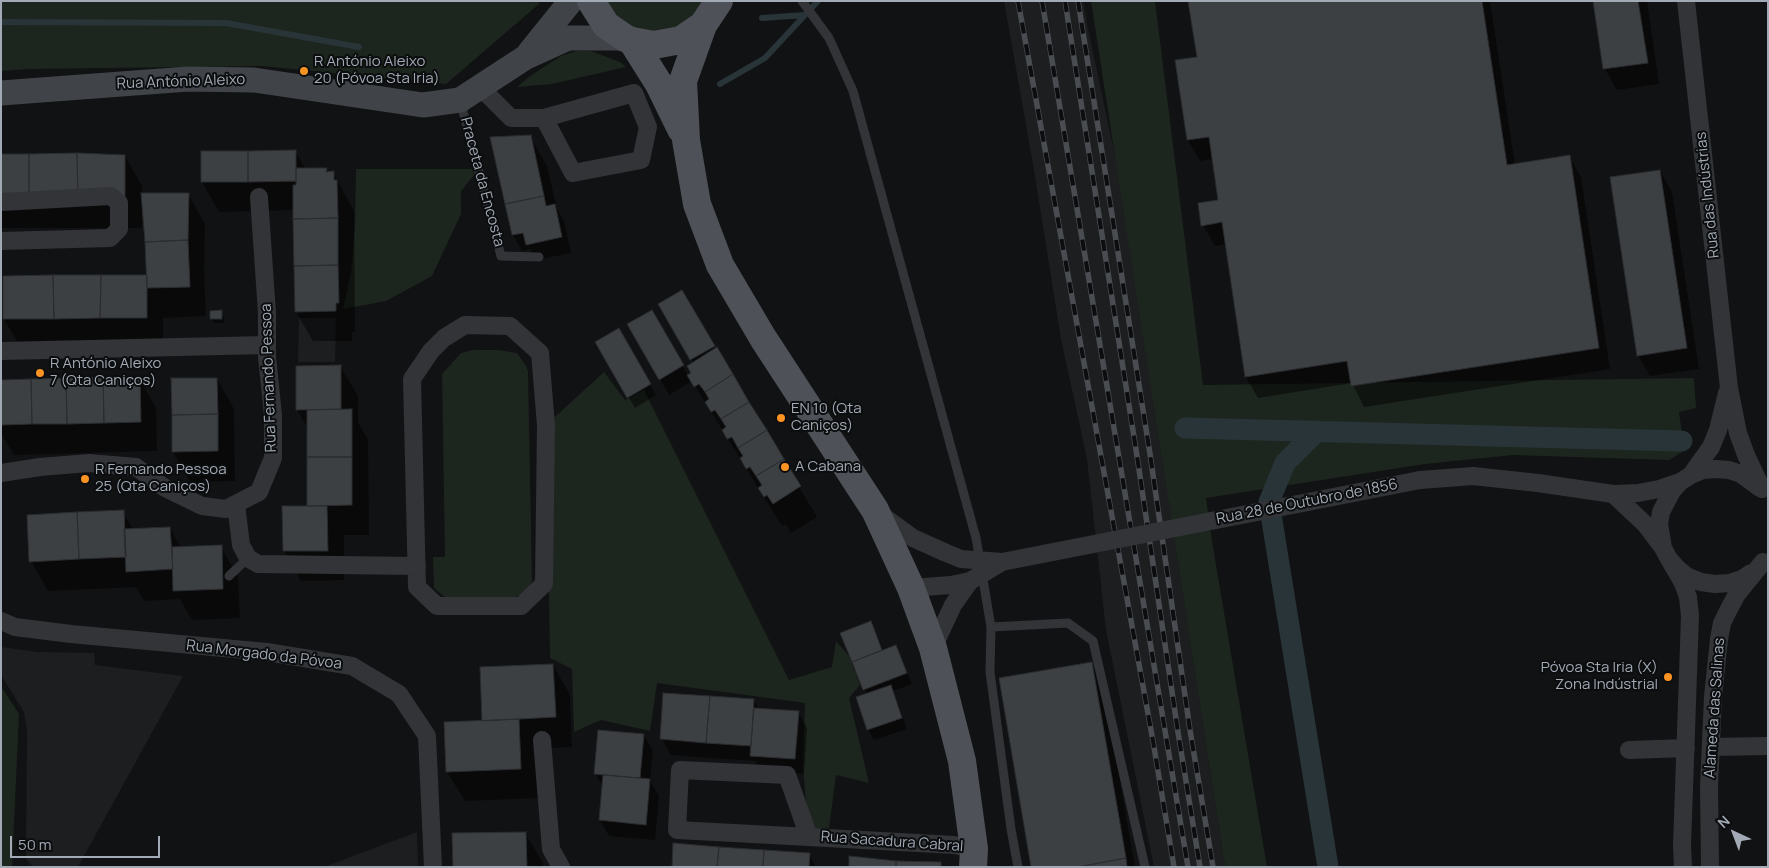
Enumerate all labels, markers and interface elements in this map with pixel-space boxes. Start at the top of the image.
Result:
place label: R António Aleixo 20 (Póvoa Sta Iria) [314,53,440,88]
marker: R António Aleixo 20 (Póvoa Sta Iria) [298,65,310,77]
street label: Rua António Aleixo [116,71,246,93]
street label: Praceta da Encosta [456,115,508,249]
street label: Rua das Indústrias [1692,131,1724,259]
street label: Rua Fernando Pessoa [257,303,281,453]
place label: R António Aleixo 7 (Qta Caniços) [50,355,161,390]
marker: R António Aleixo 7 (Qta Caniços) [34,367,46,379]
place label: EN 10 (Qta Caniços) [791,400,862,435]
marker: EN 10 (Qta Caniços) [775,412,787,424]
place label: A Cabana [795,458,861,476]
place label: R Fernando Pessoa 25 (Qta Caniços) [95,461,227,496]
marker: A Cabana [779,461,791,473]
marker: R Fernando Pessoa 25 (Qta Caniços) [79,473,91,485]
street label: Rua 28 de Outubro de 1856 [1215,476,1399,528]
street label: Rua Morgado da Póvoa [185,637,343,673]
street label: Alameda das Salinas [1701,637,1729,779]
place label: Póvoa Sta Iria (X) Zona Indústrial [1541,659,1658,694]
marker: Póvoa Sta Iria (X) Zona Indústrial [1662,671,1674,683]
north arrow [1709,808,1759,858]
text: N [1713,811,1734,832]
scale bar [12,826,162,858]
street label: Rua Sacadura Cabral [820,828,964,856]
text: 50 m [18,834,52,855]

